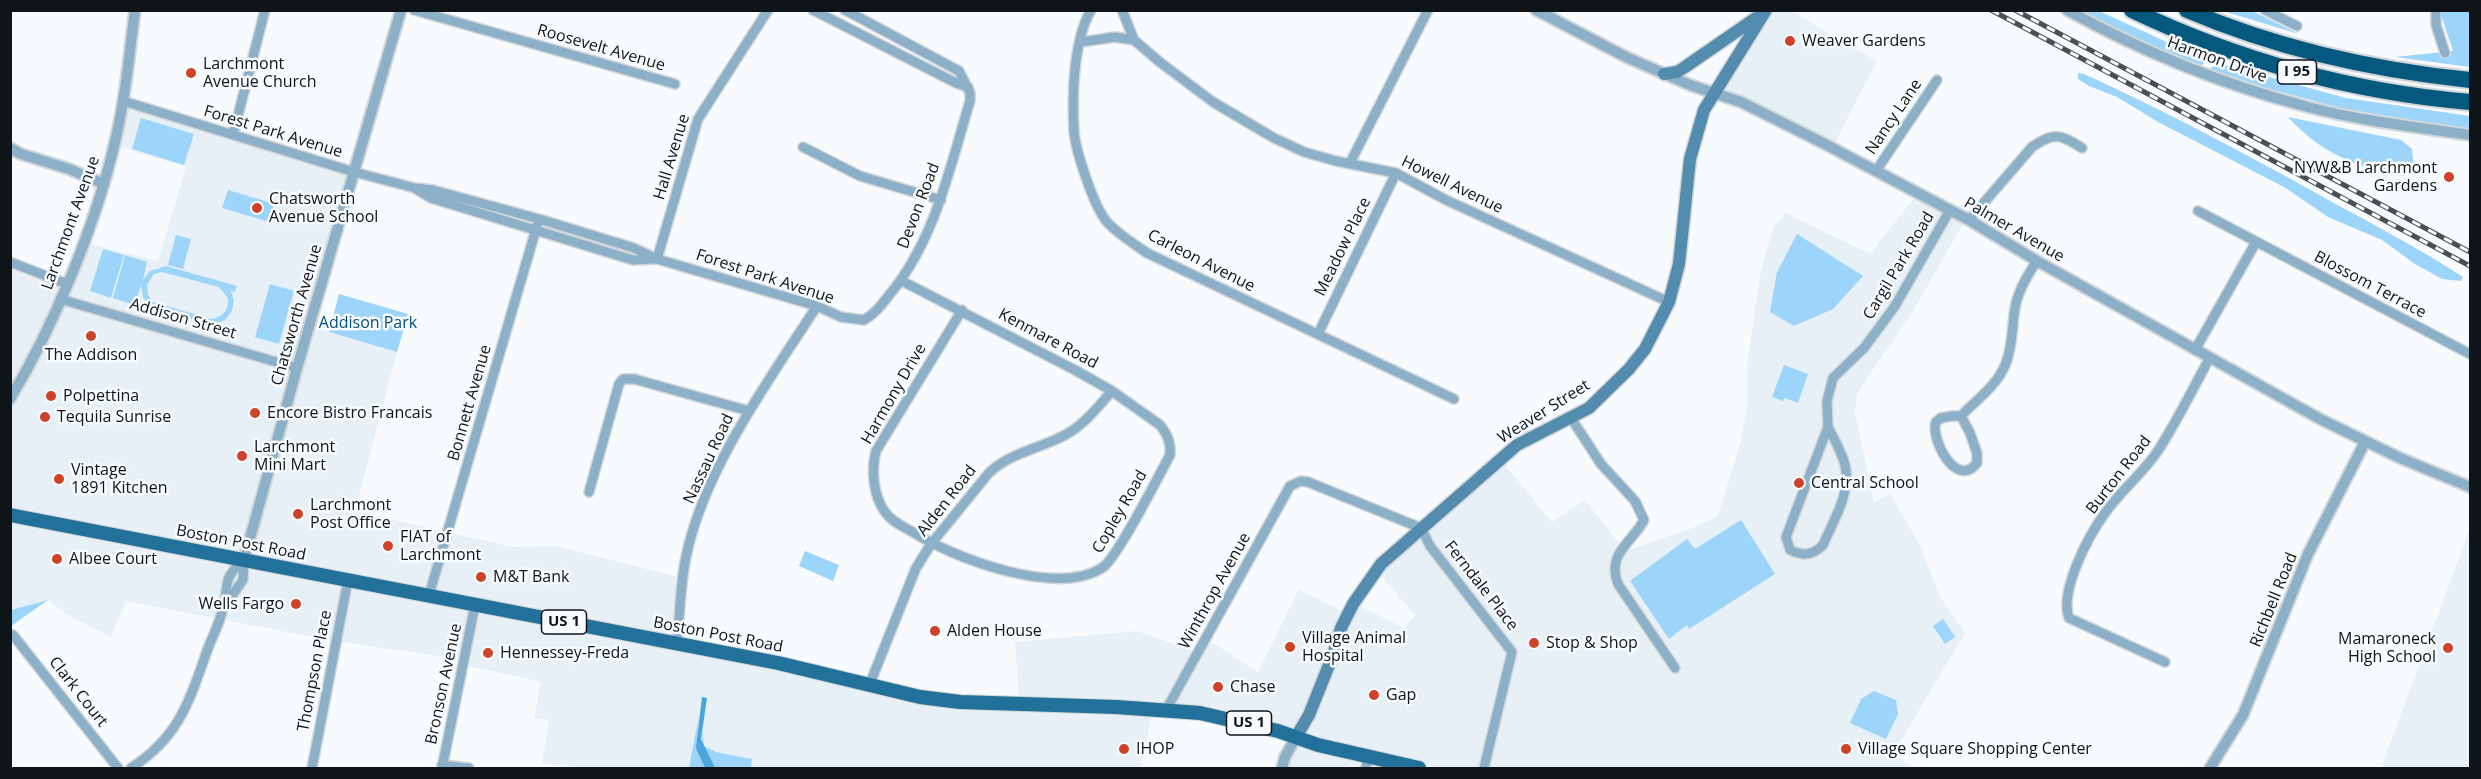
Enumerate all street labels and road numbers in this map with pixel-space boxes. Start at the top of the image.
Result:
street label: Roosevelt Avenue [535,21,667,75]
street label: Harmon Drive [2164,33,2270,87]
road number: I 95 [2278,60,2316,84]
street label: Nancy Lane [1862,76,1926,158]
street label: Forest Park Avenue [201,102,345,162]
street label: Hall Avenue [650,112,694,202]
street label: Howell Avenue [1398,152,1506,218]
street label: Larchmont Avenue [38,153,104,293]
street label: Devon Road [894,160,944,252]
street label: Palmer Avenue [1960,193,2068,267]
street label: Meadow Place [1311,195,1375,299]
street label: Cargil Park Road [1859,209,1939,323]
street label: Carleon Avenue [1144,226,1258,296]
street label: Chatsworth Avenue [268,242,326,388]
street label: Forest Park Avenue [693,246,837,308]
street label: Blossom Terrace [2311,247,2429,323]
street label: Addison Street [128,295,238,343]
street label: Kenmare Road [995,305,1101,373]
street label: Harmony Drive [857,340,931,448]
street label: Bonnett Avenue [444,343,496,463]
street label: Weaver Street [1494,376,1594,448]
street label: Nassau Road [680,411,738,507]
street label: Burton Road [2082,432,2156,518]
street label: Alden Road [913,462,981,540]
street label: Copley Road [1088,467,1152,557]
street label: Boston Post Road [174,521,308,565]
street label: Winthrop Avenue [1175,530,1255,652]
street label: Ferndale Place [1440,537,1522,635]
street label: Richbell Road [2246,550,2302,650]
street label: Thompson Place [294,609,336,733]
road number: US 1 [542,610,586,634]
street label: Boston Post Road [651,613,785,657]
street label: Bronson Avenue [422,622,466,746]
street label: Clark Court [45,653,111,731]
road number: US 1 [1226,711,1272,735]

